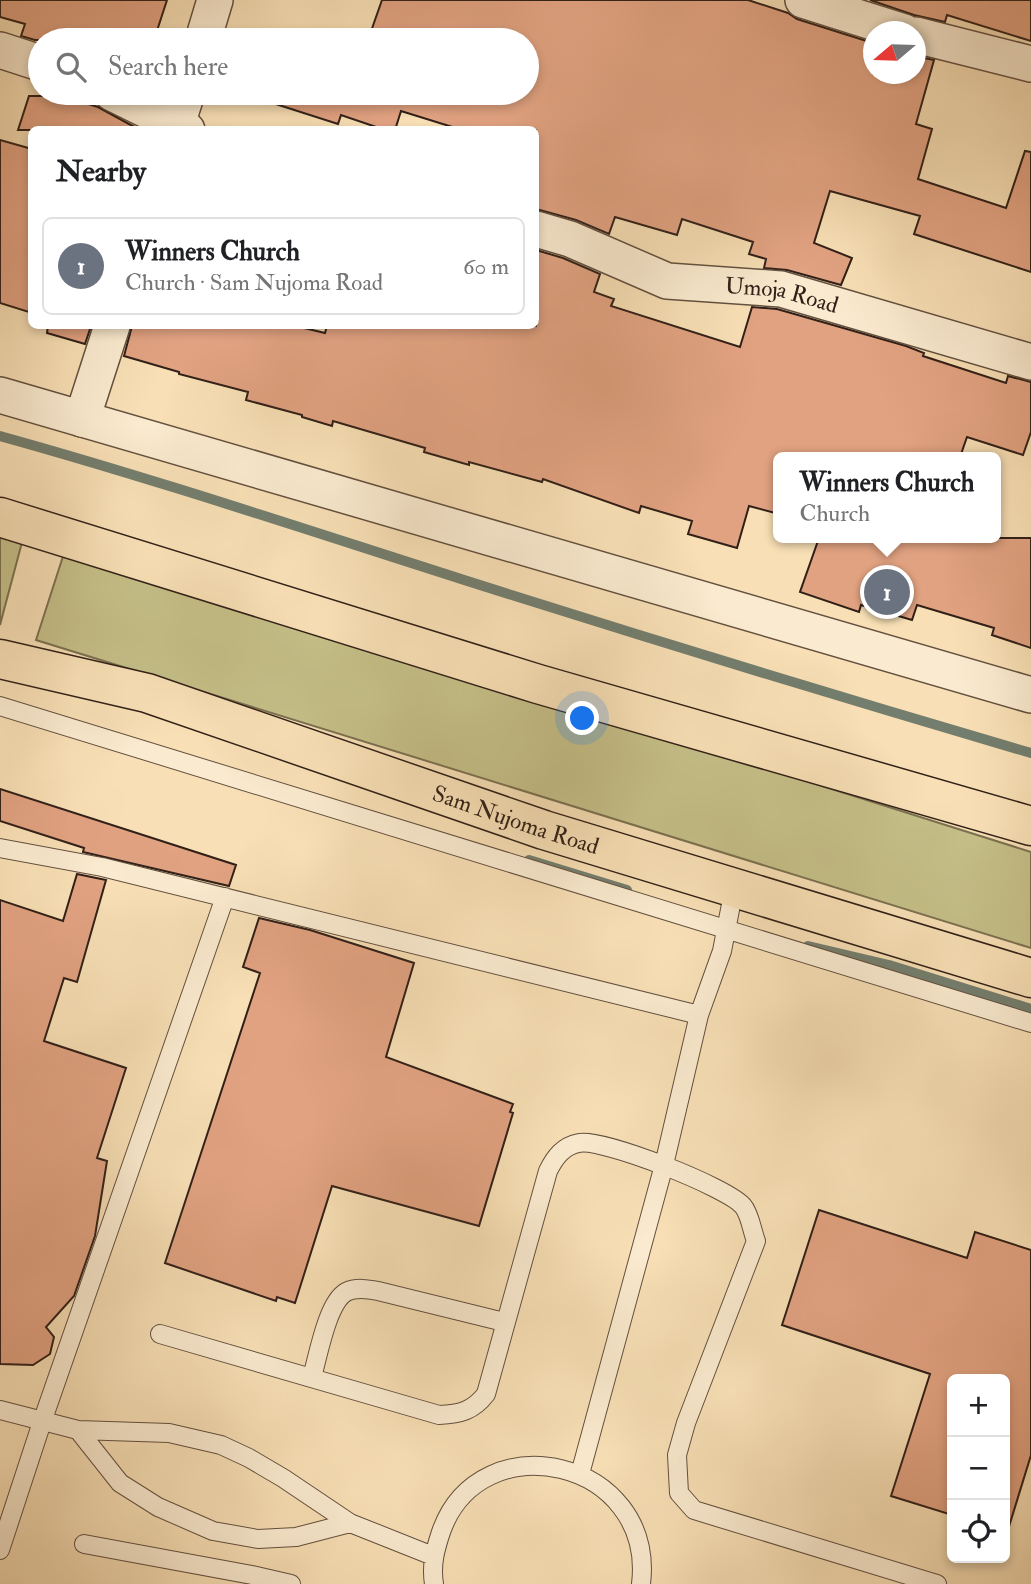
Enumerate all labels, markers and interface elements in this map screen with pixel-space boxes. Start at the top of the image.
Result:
north arrow [863,21,926,84]
search box [28,28,539,105]
icon: search [52,48,90,86]
text: Search here [108,51,228,83]
text: Nearby [56,153,146,190]
text: Winners Church [125,236,300,268]
text: 1 [77,252,85,281]
text: 60 m [463,252,509,281]
text: Church · Sam Nujoma Road [125,268,383,297]
street label: Umoja Road [724,271,842,320]
popup [773,452,1001,543]
text: Winners Church [800,467,974,499]
text: Church [800,499,870,528]
pin: 1 [864,566,910,618]
your location [565,701,599,735]
street label: Sam Nujoma Road [429,779,603,861]
map controls [947,1374,1010,1563]
button: + [947,1374,1010,1437]
button: − [947,1437,1010,1500]
button: locate [947,1500,1010,1563]

